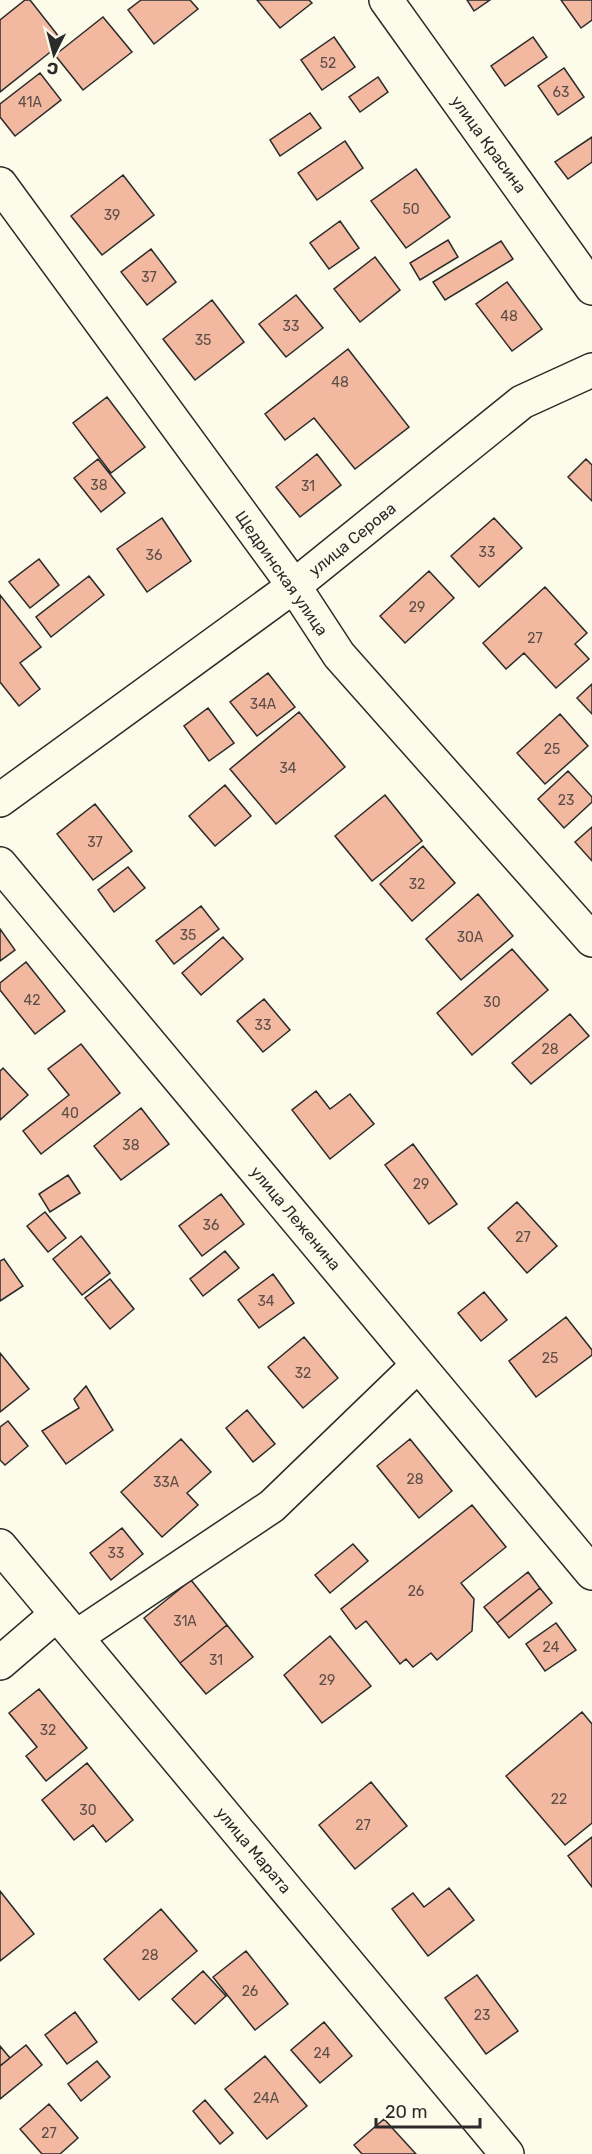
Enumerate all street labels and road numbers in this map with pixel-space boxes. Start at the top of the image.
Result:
street label: улица Красина [447,92,530,197]
street label: улица Серова [305,499,400,580]
street label: Щедринская улица [231,507,332,639]
street label: улица Леженина [247,1162,345,1274]
street label: улица Марата [212,1803,295,1897]

